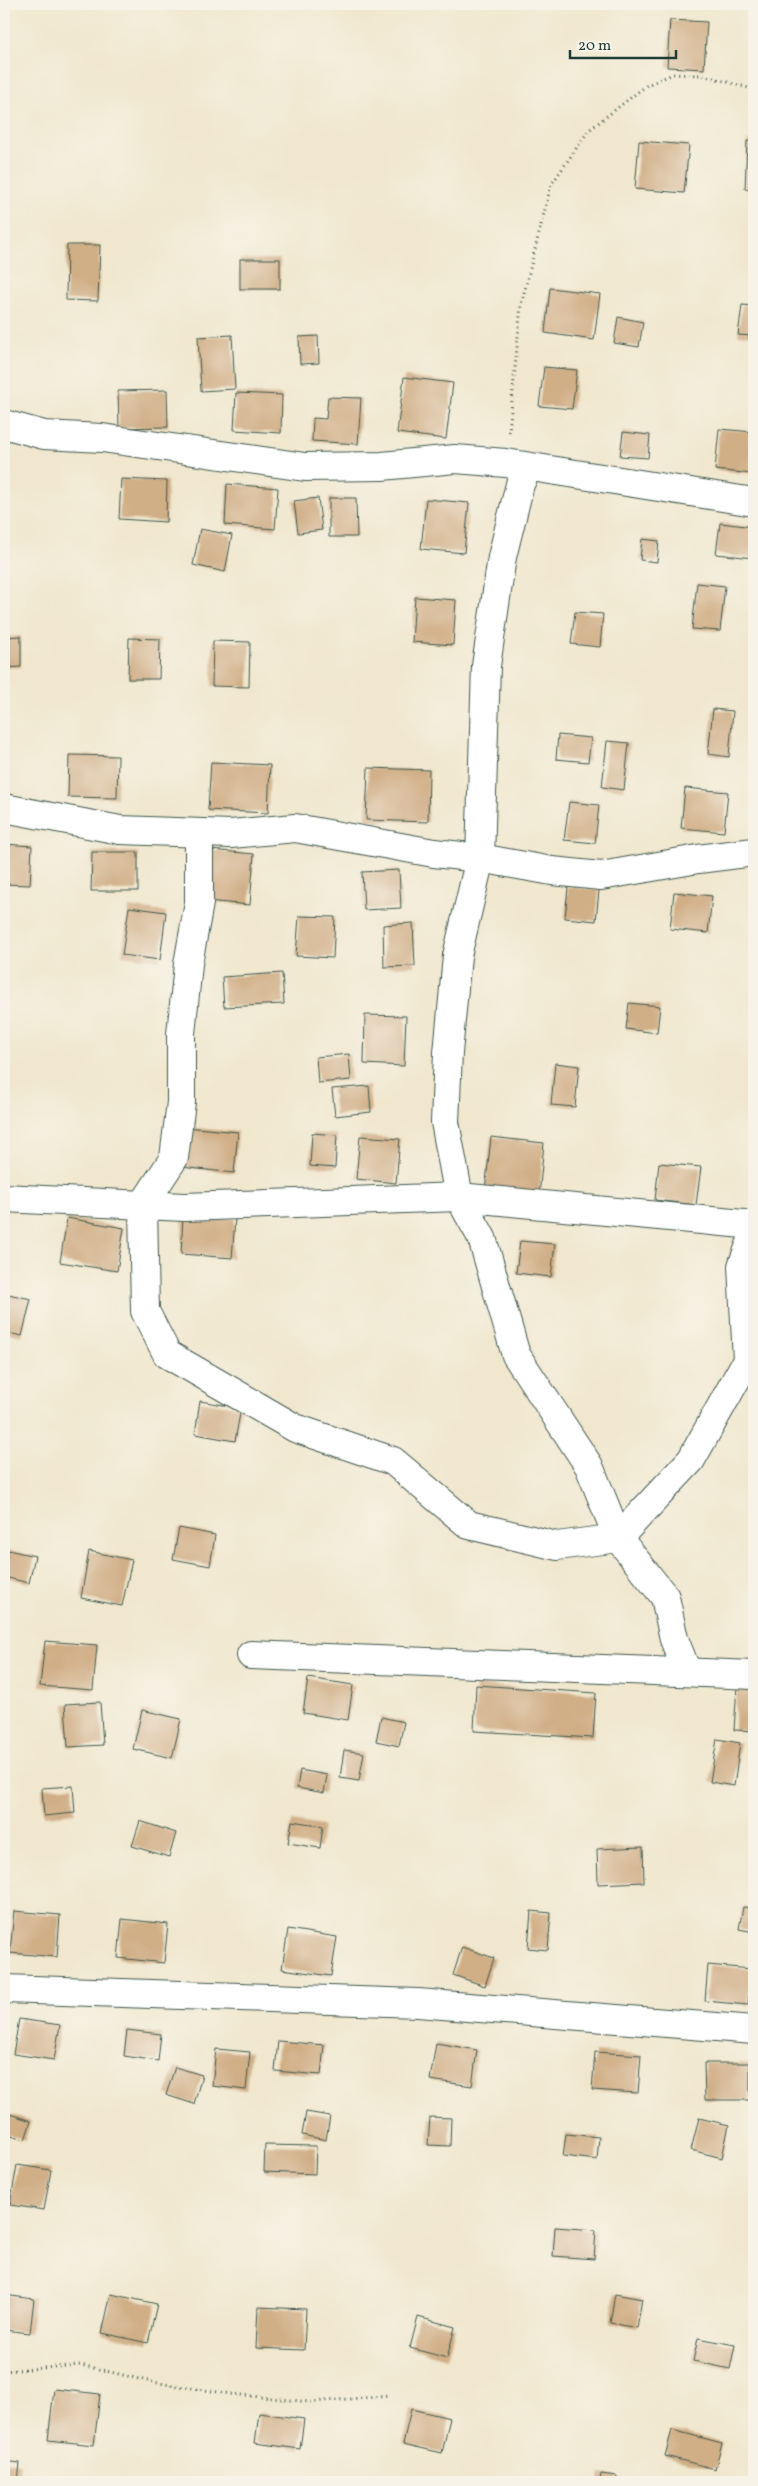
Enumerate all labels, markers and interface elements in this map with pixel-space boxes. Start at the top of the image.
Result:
scale bar [570,28,677,60]
text: 20 m [578,36,611,57]

